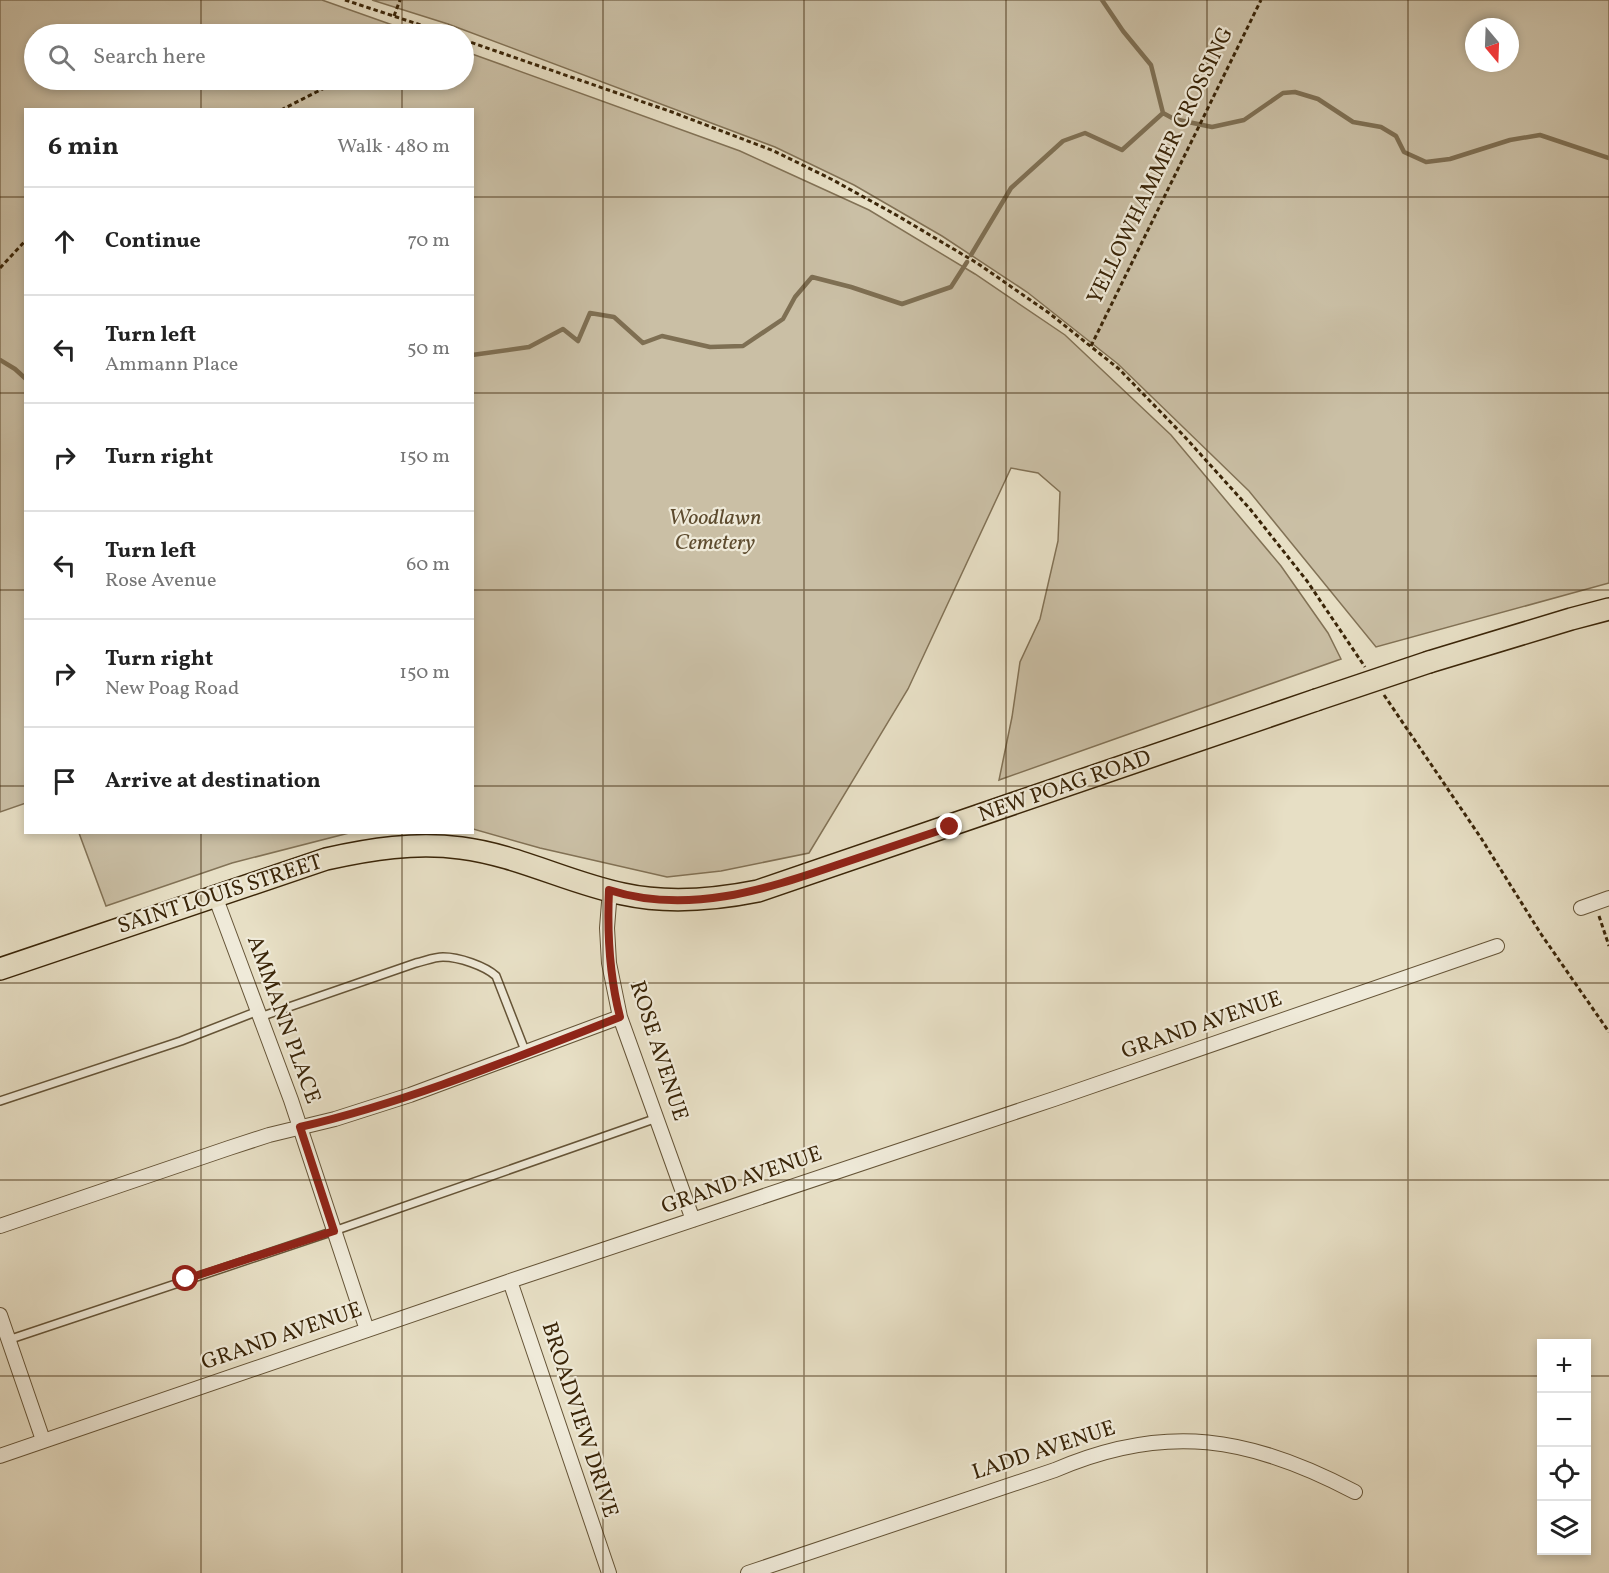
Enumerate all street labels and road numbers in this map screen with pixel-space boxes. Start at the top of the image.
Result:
street label: YELLOWHAMMER CROSSING [1080,22,1242,310]
street label: NEW POAG ROAD [974,743,1156,831]
street label: SAINT LOUIS STREET [114,847,326,943]
street label: AMMANN PLACE [238,932,328,1108]
street label: ROSE AVENUE [621,977,695,1125]
street label: GRAND AVENUE [1117,984,1287,1068]
street label: GRAND AVENUE [657,1139,827,1223]
street label: GRAND AVENUE [197,1295,367,1379]
street label: BROADVIEW DRIVE [533,1318,625,1522]
street label: LADD AVENUE [968,1413,1120,1489]

